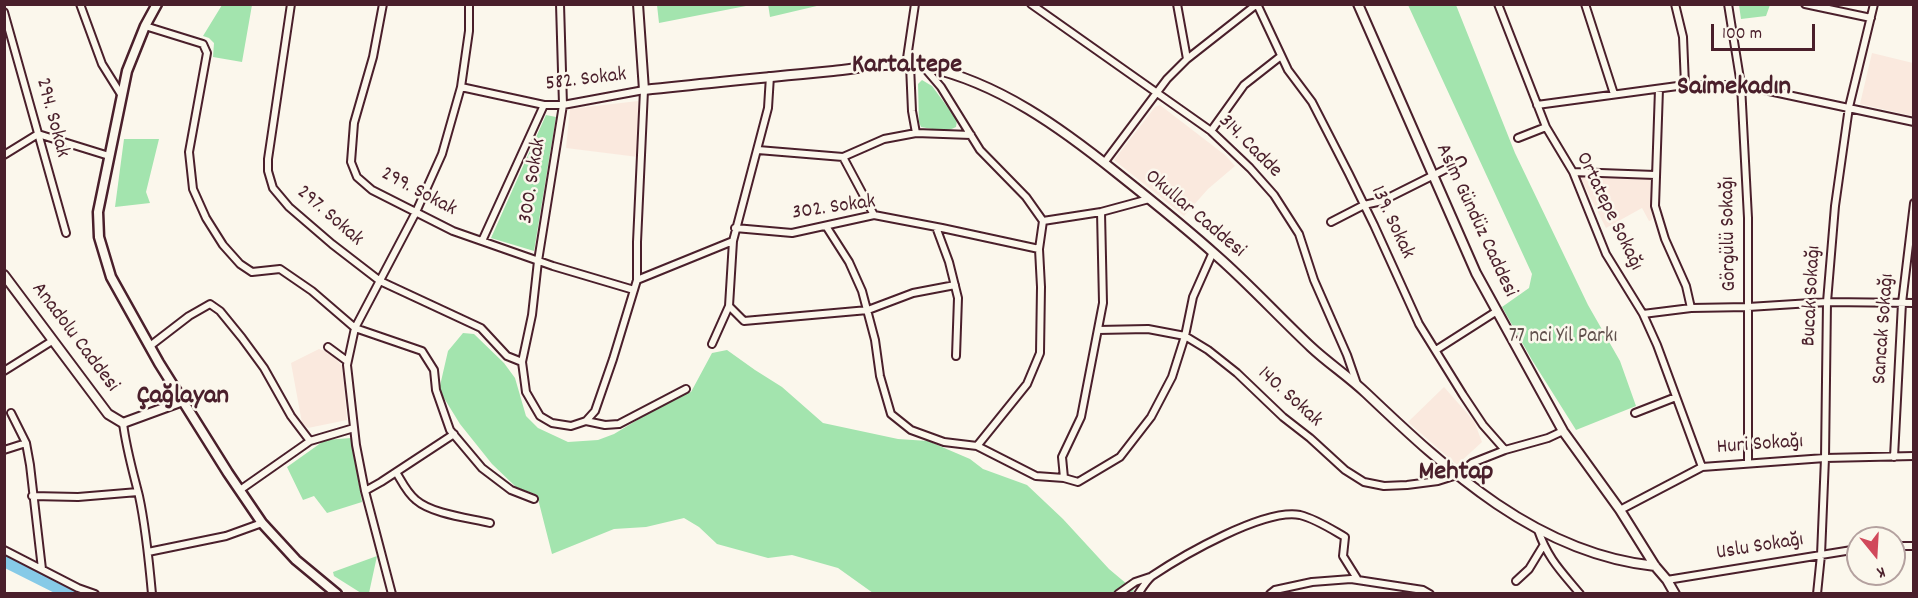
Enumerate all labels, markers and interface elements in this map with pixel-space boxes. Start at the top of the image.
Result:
scale bar [1714,12,1818,50]
text: 100 m [1722,22,1762,47]
district label: Kartaltepe [852,51,962,83]
street label: 582. Sokak [544,64,628,98]
district label: Saimekadın [1677,73,1791,105]
street label: 294. Sokak [28,75,74,161]
street label: 314. Cadde [1212,110,1286,184]
street label: 300. Sokak [515,136,553,226]
street label: Asım Gündüz Caddesi [1428,140,1522,302]
street label: Ortatepe Sokağı [1569,149,1647,275]
street label: 299. Sokak [376,163,460,223]
street label: Okullar Caddesi [1138,165,1250,265]
street label: Görgülü Sokağı [1716,176,1744,292]
street label: 297. Sokak [290,181,368,253]
street label: 139. Sokak [1363,183,1419,263]
street label: 302. Sokak [791,191,877,227]
street label: Bucak Sokağı [1798,245,1828,347]
street label: Sancak Sokağı [1869,273,1901,385]
street label: Anadolu Caddesi [25,278,123,398]
park label: 77 nci Yil Parkı [1509,325,1617,351]
street label: 140. Sokak [1251,362,1327,434]
district label: Çağlayan [137,382,229,414]
street label: Huri Sokağı [1716,430,1804,462]
district label: Mehtap [1418,458,1494,490]
north arrow [1846,526,1906,586]
street label: Uslu Sokağı [1715,529,1805,567]
text: K [1874,560,1888,584]

